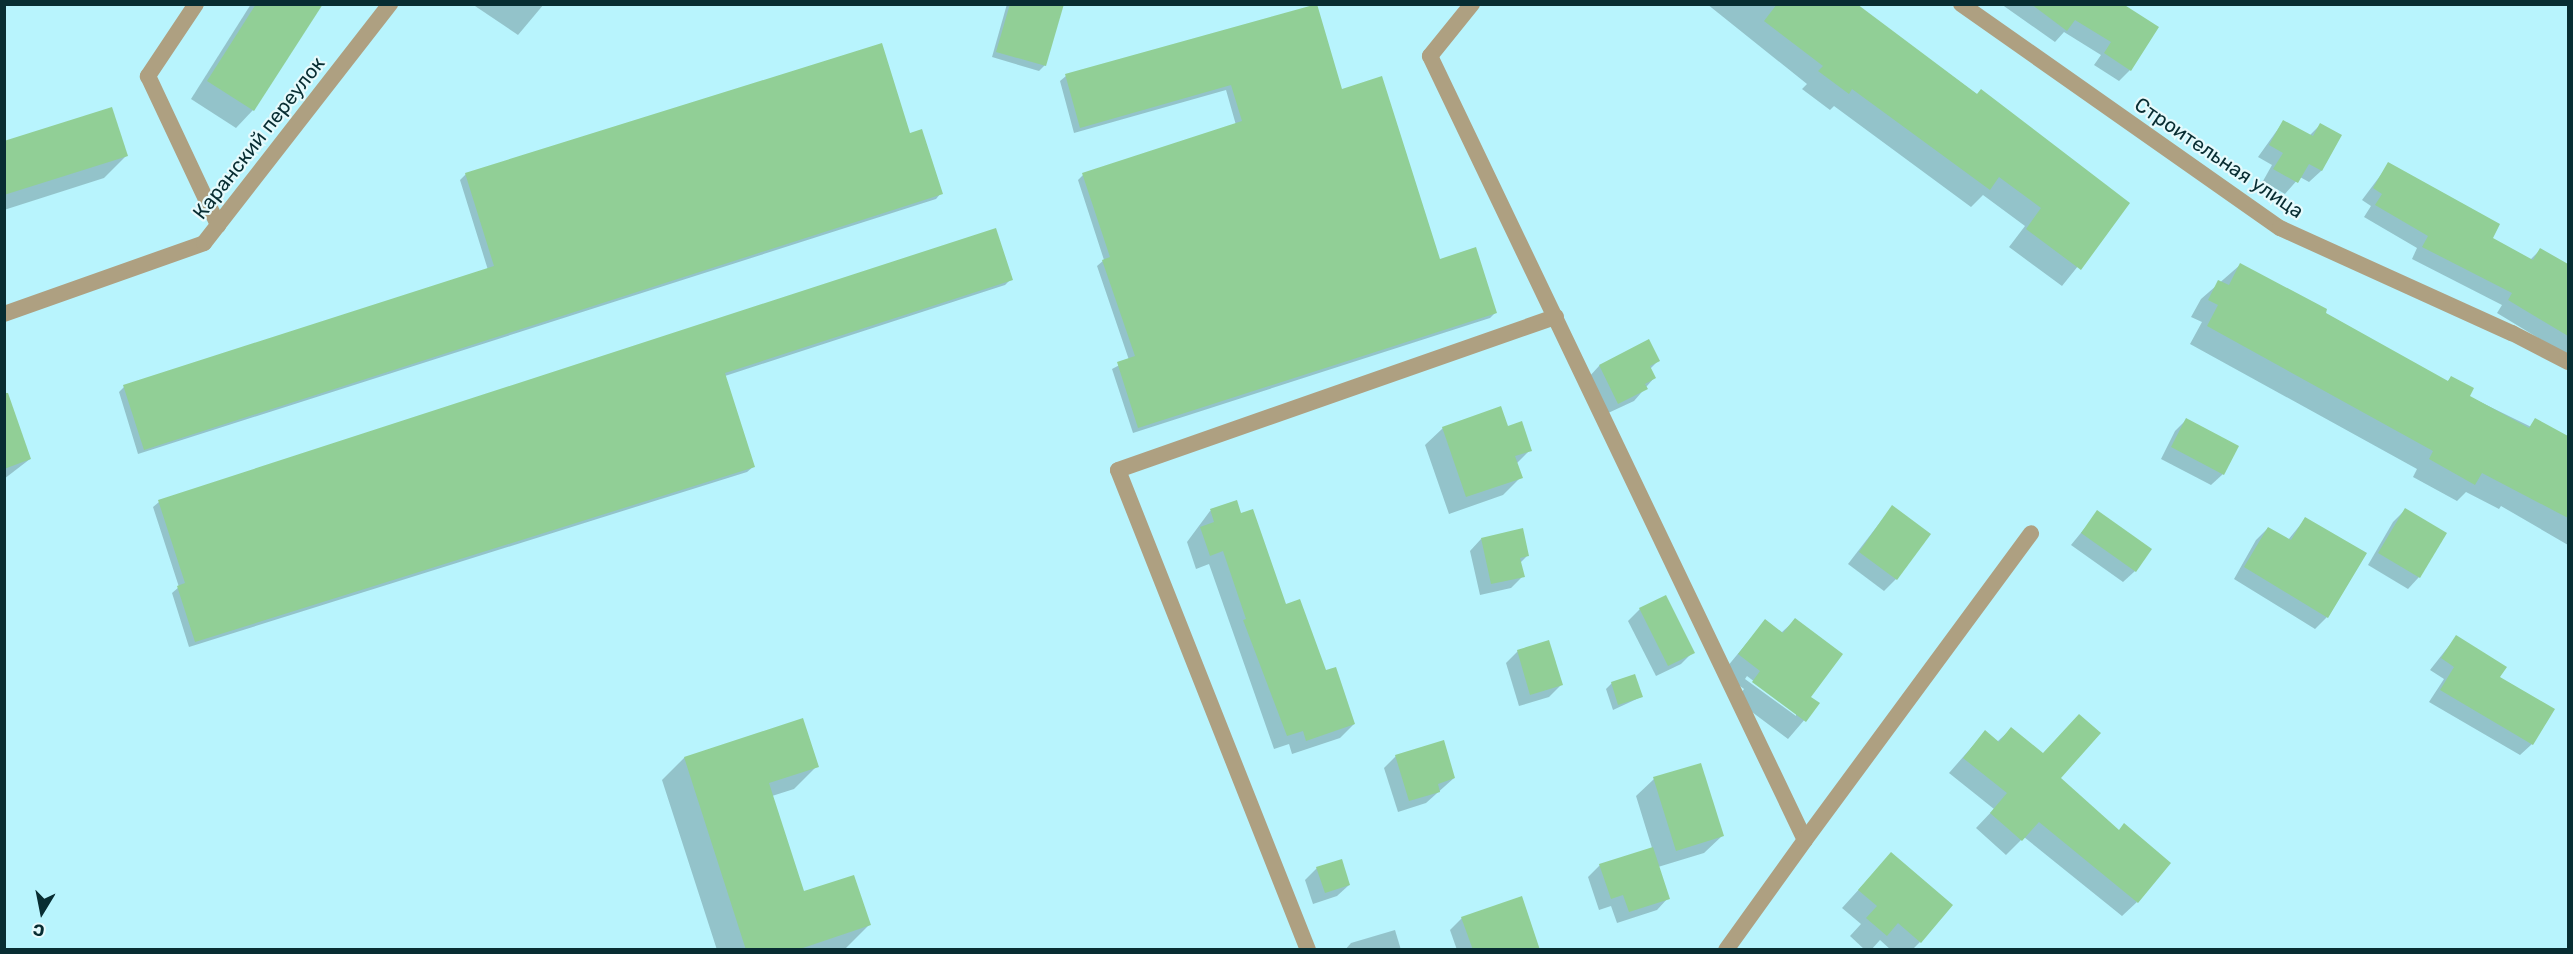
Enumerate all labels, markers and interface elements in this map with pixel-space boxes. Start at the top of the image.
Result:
street label: Каранский переулок [188,52,330,224]
street label: Строительная улица [2130,93,2308,223]
north arrow [12,882,72,942]
text: С [32,920,46,941]

